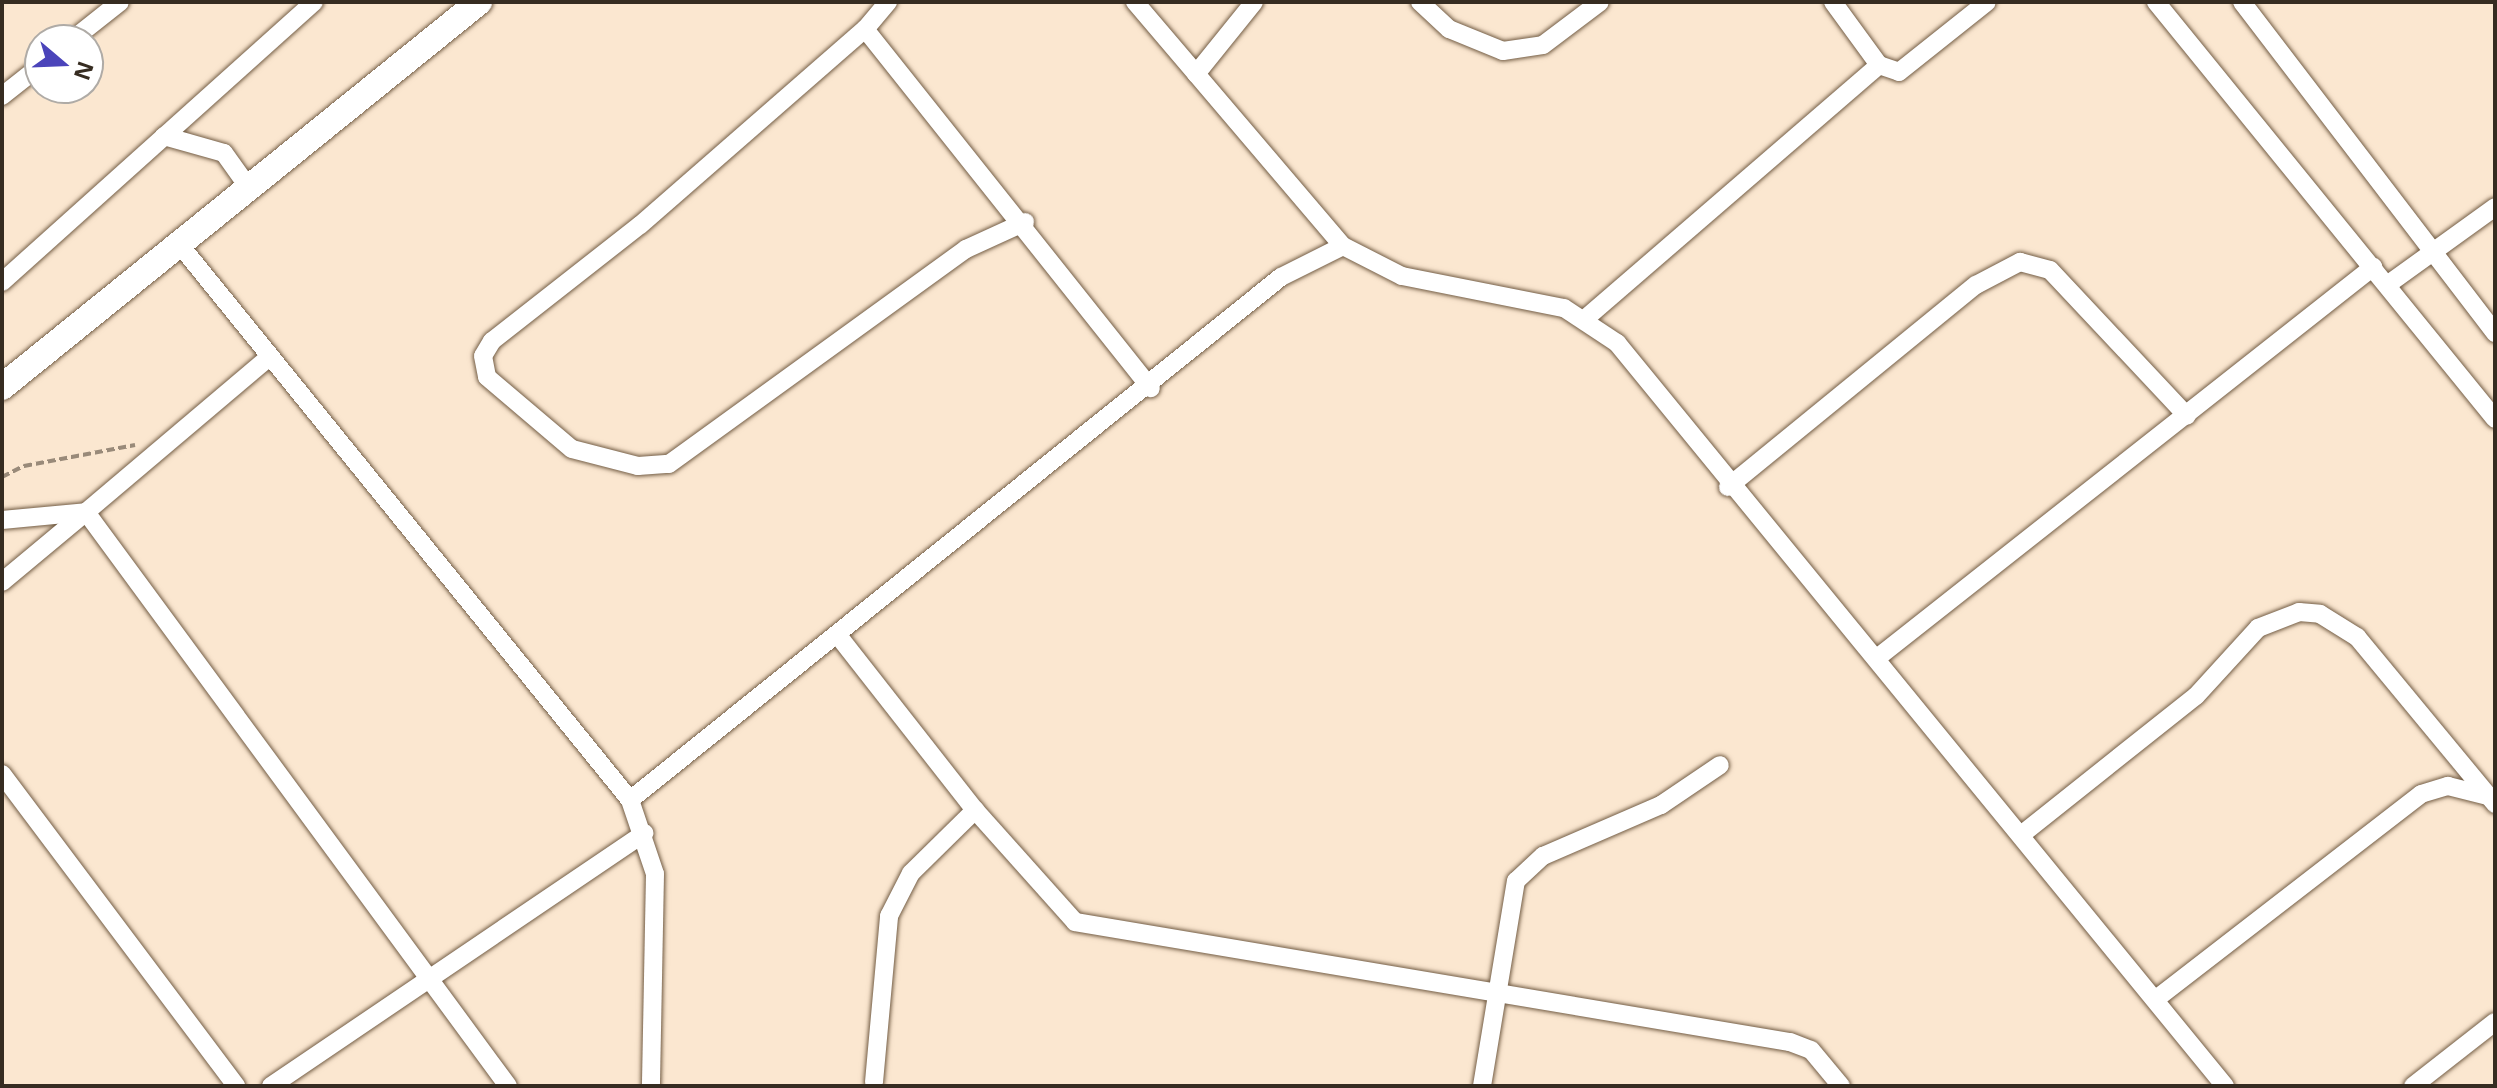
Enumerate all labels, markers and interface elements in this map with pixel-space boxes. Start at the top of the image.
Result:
north arrow [24,24,104,104]
text: N [68,58,102,84]

